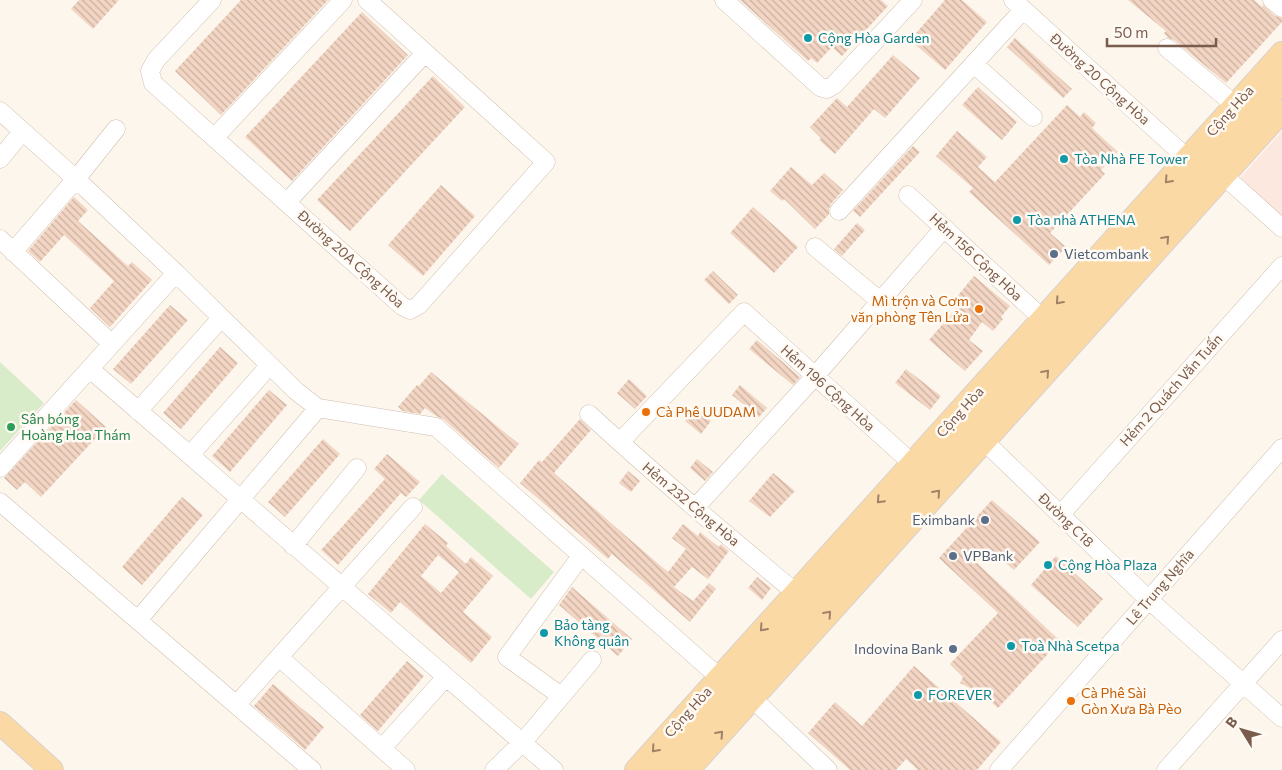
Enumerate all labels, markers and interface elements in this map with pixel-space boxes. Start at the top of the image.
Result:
scale bar [1107,15,1216,47]
text: 50 m [1114,23,1148,41]
place label: Cộng Hòa Garden [818,29,930,46]
street label: Đường 20 Cộng Hòa [1046,29,1154,128]
marker: Cộng Hòa Garden [802,32,814,44]
street label: Cộng Hòa [1202,82,1257,140]
place label: Tòa Nhà FE Tower [1074,150,1188,167]
marker: Tòa Nhà FE Tower [1058,153,1070,165]
one-way arrow [1165,175,1174,184]
street label: Đường 20A Cộng Hòa [294,206,408,311]
street label: Hẻm 156 Cộng Hòa [927,209,1026,304]
place label: Tòa nhà ATHENA [1027,211,1136,228]
marker: Tòa nhà ATHENA [1011,214,1023,226]
one-way arrow [1161,235,1170,244]
place label: Vietcombank [1064,245,1149,262]
marker: Vietcombank [1048,248,1060,260]
place label: Mì trộn và Cơm văn phòng Tên Lửa [851,292,969,325]
one-way arrow [1056,296,1065,305]
marker: Mì trộn và Cơm văn phòng Tên Lửa [973,303,985,315]
street label: Hẻm 2 Quách Văn Tuấn [1116,330,1225,449]
street label: Hẻm 196 Cộng Hòa [778,341,879,434]
one-way arrow [1040,369,1049,378]
street label: Cộng Hòa [932,383,987,441]
place label: Cà Phê UUDAM [656,403,756,420]
marker: Cà Phê UUDAM [640,406,652,418]
place label: Sân bóng Hoàng Hoa Thám [21,410,131,443]
marker: Sân bóng Hoàng Hoa Thám [5,421,17,433]
street label: Hẻm 232 Cộng Hòa [639,458,743,549]
street label: Đường C18 [1034,488,1098,550]
one-way arrow [931,490,940,499]
one-way arrow [877,494,886,503]
place label: Eximbank [912,511,975,528]
marker: Eximbank [979,514,991,526]
street label: Lê Trung Nghĩa [1122,545,1197,628]
place label: VPBank [963,547,1014,564]
marker: VPBank [947,550,959,562]
place label: Cộng Hòa Plaza [1058,556,1157,573]
marker: Cộng Hòa Plaza [1042,559,1054,571]
one-way arrow [822,610,831,619]
place label: Bảo tàng Không quân [554,616,629,649]
one-way arrow [760,623,769,632]
marker: Bảo tàng Không quân [538,627,550,639]
place label: Toà Nhà Scetpa [1021,637,1119,654]
place label: Indovina Bank [854,640,943,657]
marker: Toà Nhà Scetpa [1005,640,1017,652]
marker: Indovina Bank [947,643,959,655]
street label: Cộng Hòa [660,683,715,741]
place label: Cà Phê Sài Gòn Xưa Bà Pèo [1081,684,1182,717]
place label: FOREVER [928,686,992,703]
marker: FOREVER [912,689,924,701]
marker: Cà Phê Sài Gòn Xưa Bà Pèo [1065,695,1077,707]
north arrow [1217,705,1267,755]
text: B [1222,713,1241,731]
one-way arrow [714,731,723,740]
one-way arrow [651,744,660,753]

